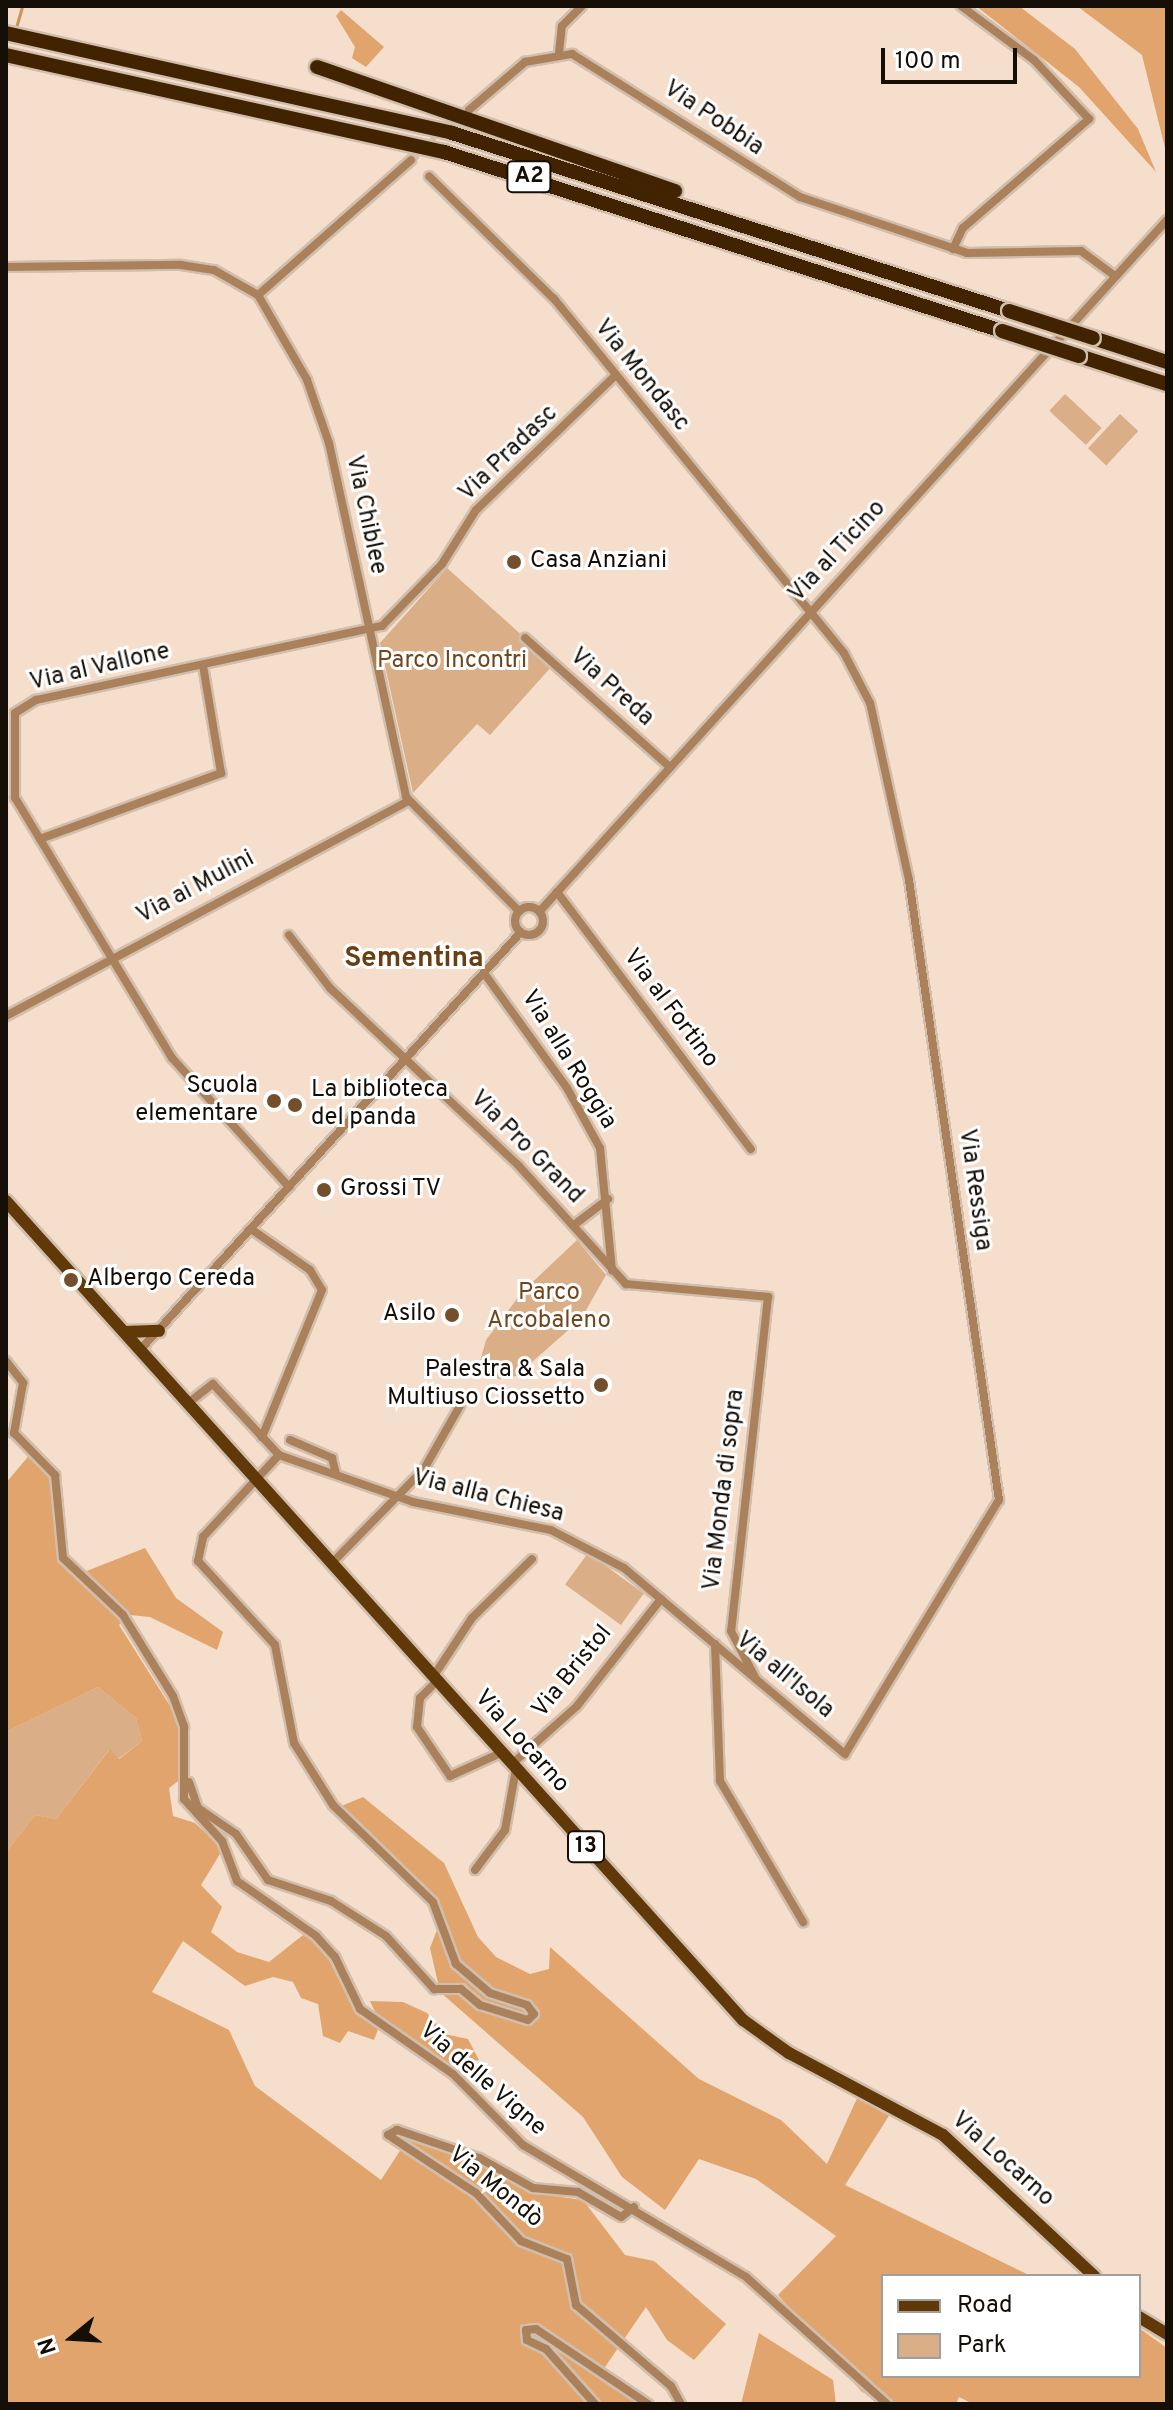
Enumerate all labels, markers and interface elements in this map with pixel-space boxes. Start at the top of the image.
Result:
scale bar [885,32,1021,82]
text: 100 m [895,47,961,77]
street label: Via Pobbia [658,75,768,163]
road number: A2 [505,159,553,195]
street label: Via Mondasc [587,314,695,438]
street label: Via Pradasc [454,400,564,508]
street label: Via Chiblee [338,453,392,577]
street label: Via al Ticino [783,495,893,609]
place label: Casa Anziani [530,548,668,576]
marker: Casa Anziani [505,553,523,571]
street label: Via al Vallone [27,638,173,698]
street label: Via Preda [563,643,659,733]
park label: Parco Incontri [377,648,527,676]
street label: Via ai Mulini [132,845,260,931]
district label: Sementina [344,942,484,976]
street label: Via al Fortino [616,944,724,1074]
street label: Via alla Roggia [514,985,622,1135]
place label: Scuola elementare [135,1073,258,1129]
place label: La biblioteca del panda [311,1077,448,1133]
street label: Via Pro Grand [463,1085,589,1211]
marker: Scuola elementare [265,1092,283,1110]
marker: La biblioteca del panda [286,1096,304,1114]
street label: Via Ressiga [951,1127,997,1253]
place label: Grossi TV [340,1176,442,1204]
marker: Grossi TV [315,1181,333,1199]
place label: Albergo Cereda [87,1266,255,1294]
marker: Albergo Cereda [62,1271,80,1289]
park label: Parco Arcobaleno [487,1280,611,1336]
place label: Asilo [383,1301,436,1329]
marker: Asilo [443,1306,461,1324]
place label: Palestra & Sala Multiuso Ciossetto [387,1357,585,1413]
marker: Palestra & Sala Multiuso Ciossetto [592,1376,610,1394]
street label: Via Monda di sopra [698,1388,752,1592]
street label: Via alla Chiesa [409,1464,567,1530]
street label: Via Bristol [527,1620,619,1724]
street label: Via all'Isola [729,1626,839,1726]
street label: Via Locarno [467,1685,575,1799]
road number: 13 [566,1829,606,1865]
street label: Via delle Vigne [412,2017,552,2143]
street label: Via Locarno [945,2106,1059,2214]
street label: Via Mondò [442,2141,548,2235]
legend [881,2274,1141,2378]
text: Road [957,2291,1013,2321]
north arrow [32,2298,112,2378]
text: Park [957,2331,1007,2361]
text: N [33,2334,64,2357]

